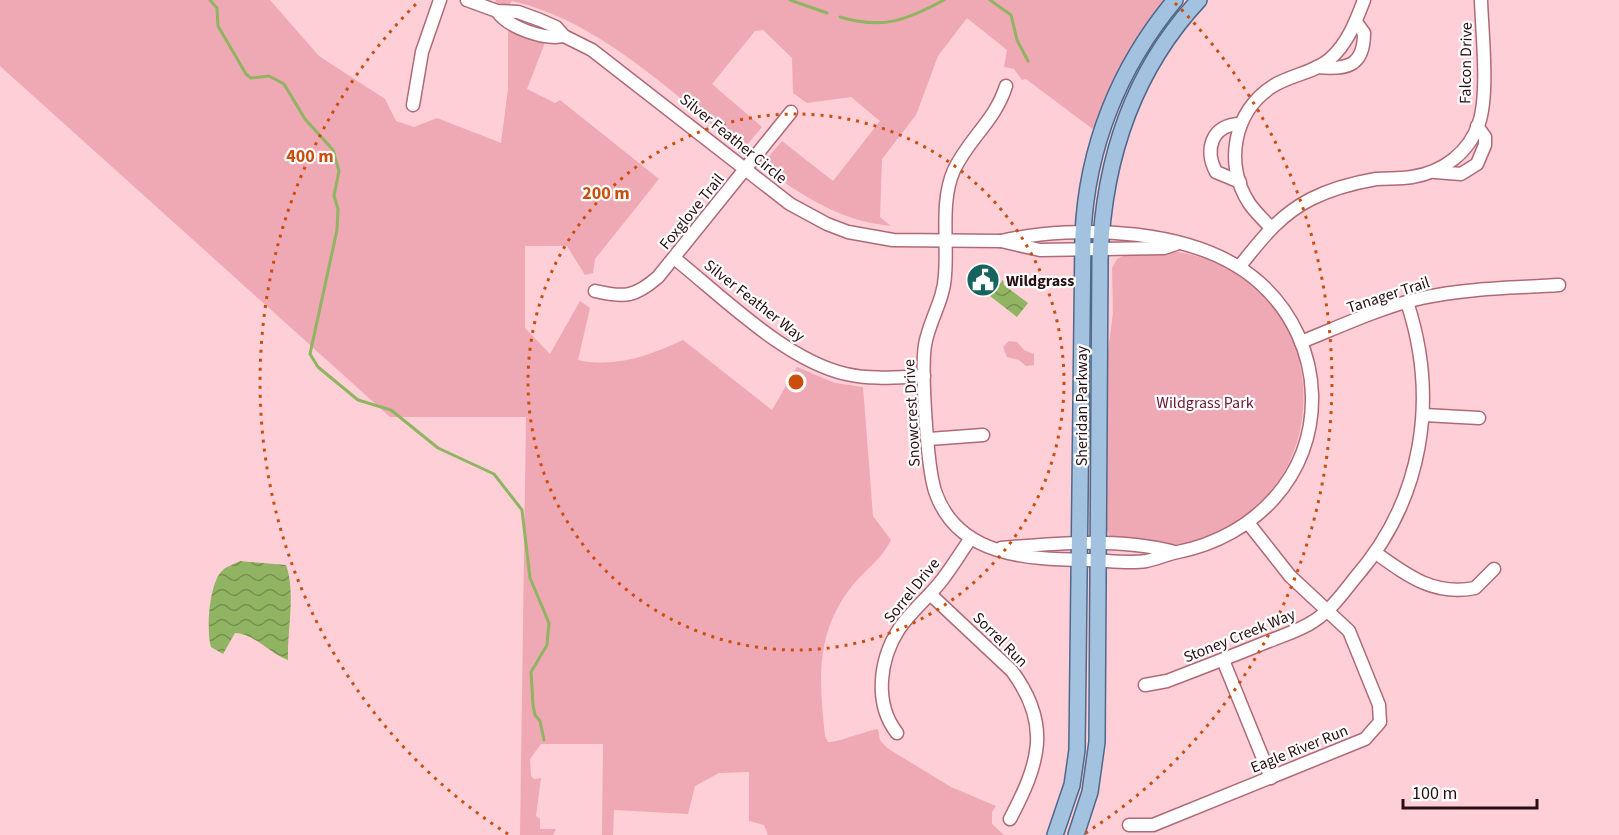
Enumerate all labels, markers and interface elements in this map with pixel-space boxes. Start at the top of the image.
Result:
street label: Falcon Drive [1454,22,1478,104]
street label: Silver Feather Circle [675,89,792,189]
text: 400 m [286,144,334,169]
street label: Foxglove Trail [654,169,729,254]
text: 200 m [582,181,630,206]
street label: Silver Feather Way [699,254,810,348]
public building icon: Wildgrass [965,262,1001,298]
place label: Wildgrass [1006,270,1074,292]
street label: Tanager Trail [1344,271,1433,319]
street label: Sheridan Parkway [1071,345,1093,466]
street label: Snowcrest Drive [898,359,926,467]
centre of rings [786,372,806,392]
park label: Wildgrass Park [1156,392,1254,414]
street label: Sorrel Drive [879,553,945,628]
street label: Stoney Creek Way [1180,603,1299,668]
street label: Sorrel Run [968,607,1033,672]
street label: Eagle River Run [1247,719,1351,779]
scale bar [1403,772,1536,810]
text: 100 m [1412,781,1457,806]

